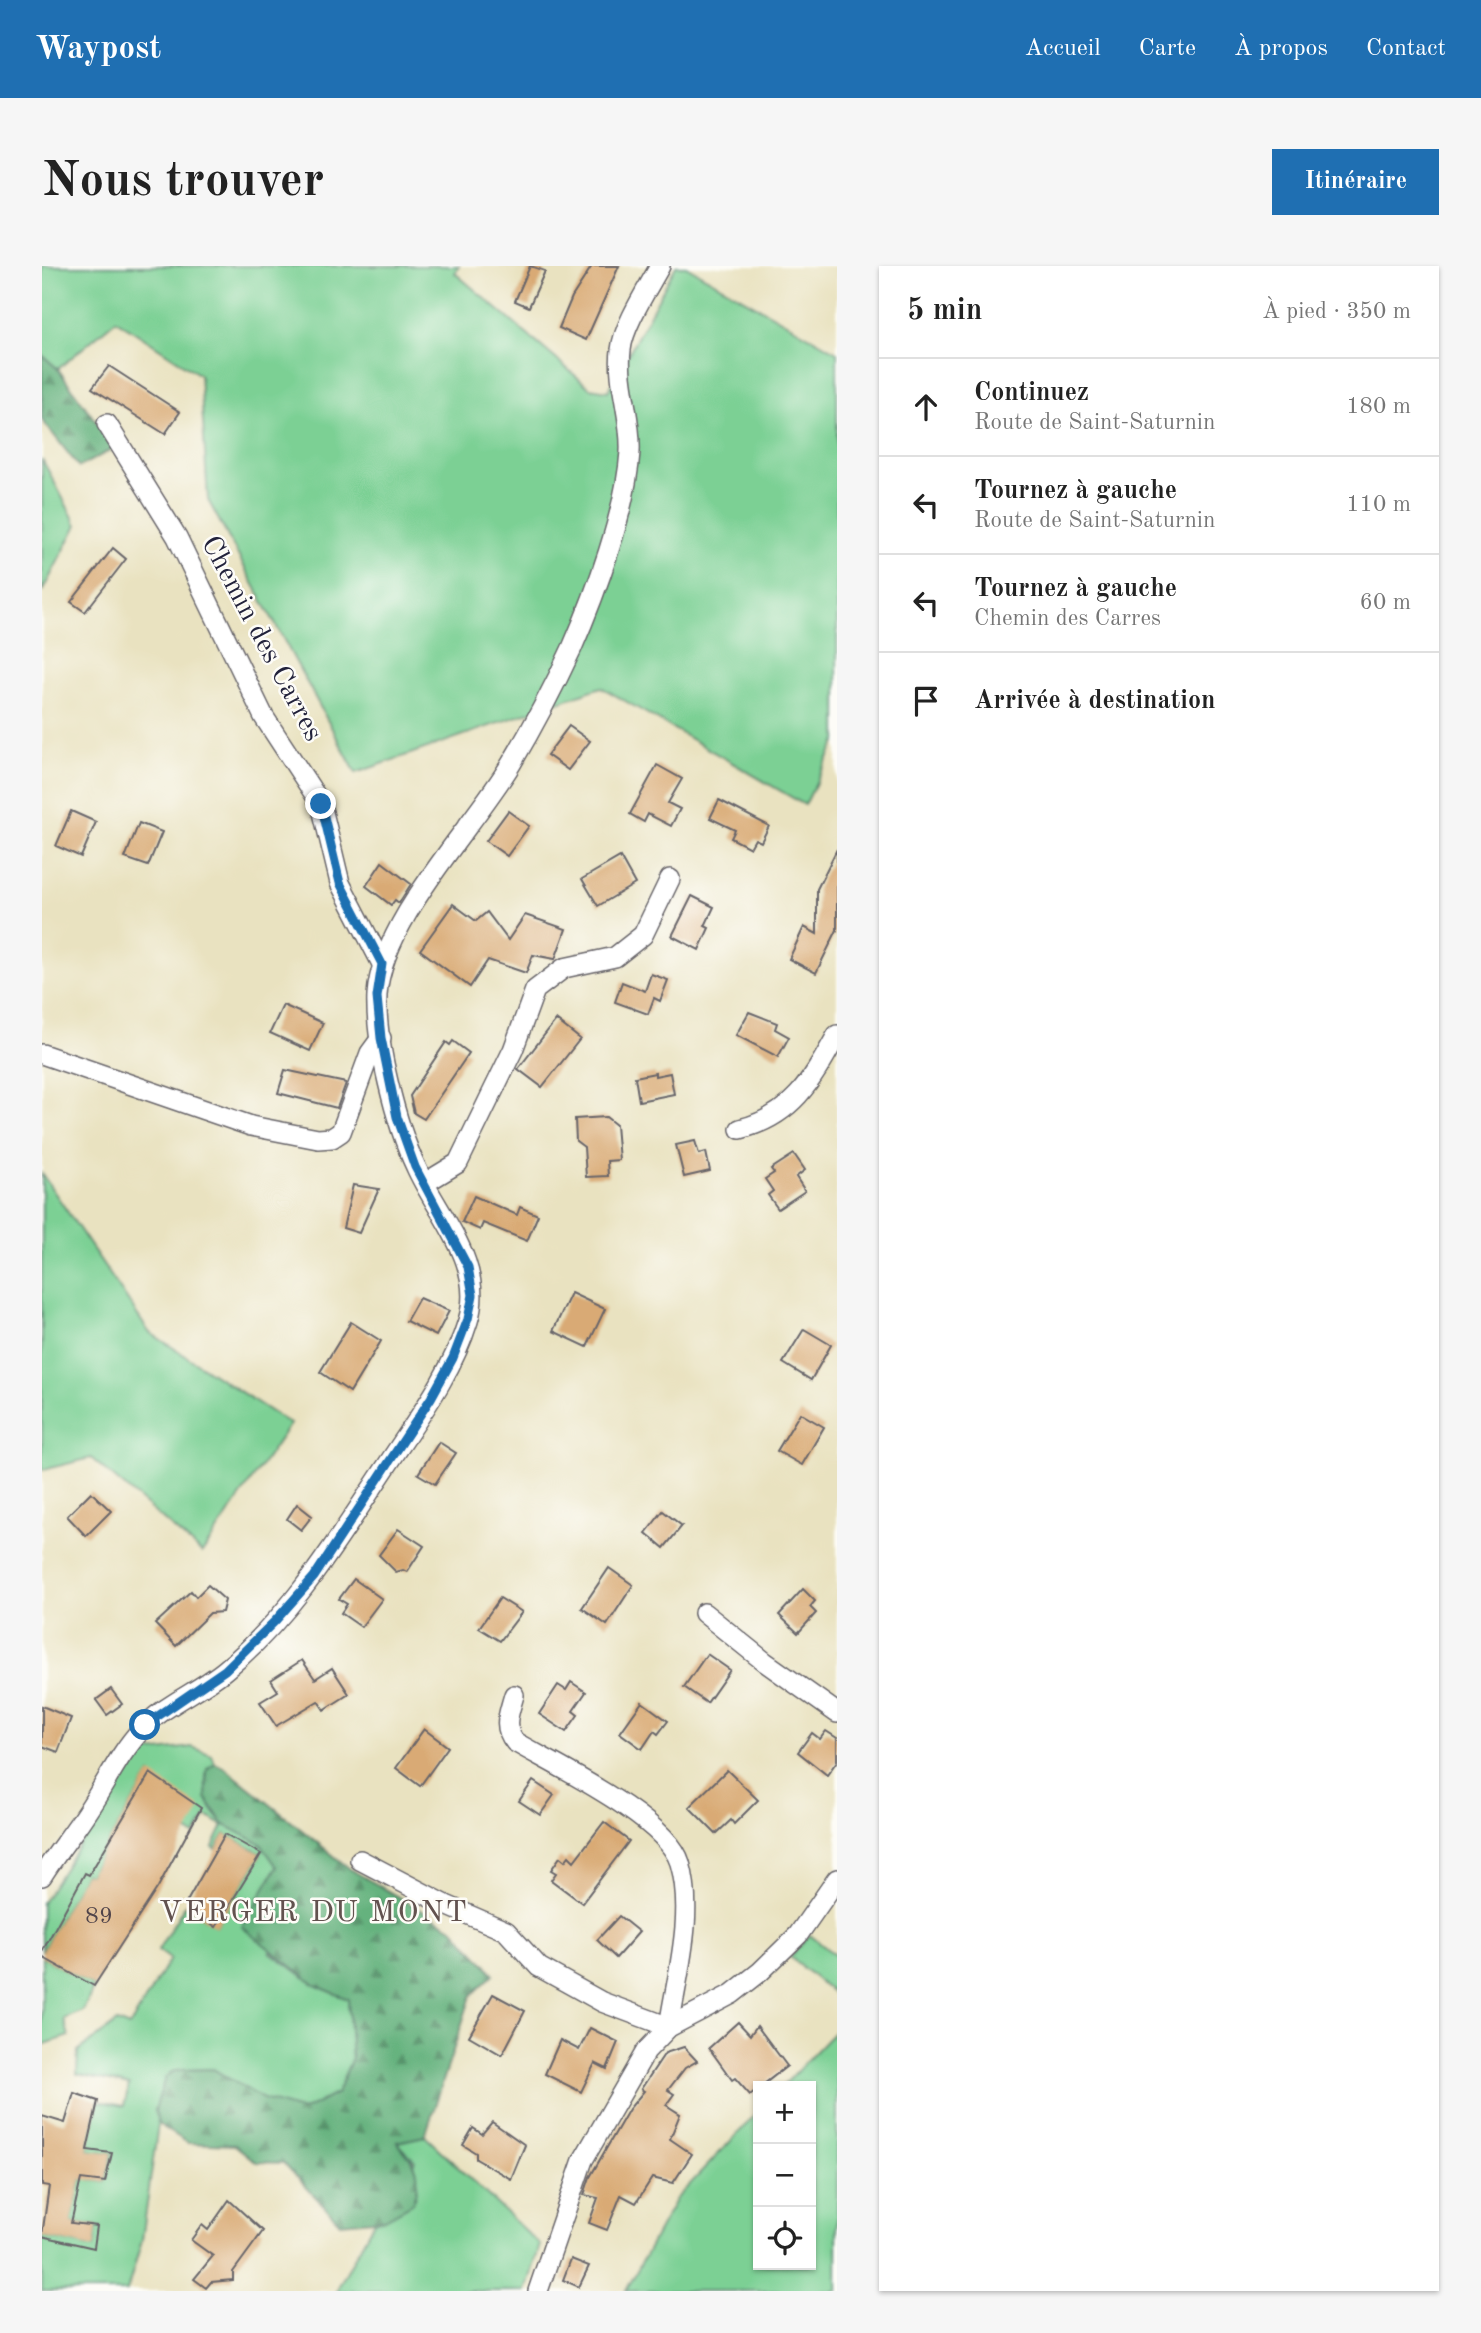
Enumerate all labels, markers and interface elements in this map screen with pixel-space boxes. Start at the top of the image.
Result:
text: Waypost [35,33,161,66]
text: Accueil [1025,37,1101,61]
text: Carte [1139,37,1196,61]
text: À propos [1234,37,1328,61]
text: Contact [1366,37,1446,61]
button: Itinéraire [1272,149,1439,215]
text: Nous trouver [42,158,324,207]
text: 5 min [907,296,982,326]
text: À pied · 350 m [1262,300,1411,323]
text: Continuez [974,380,1089,406]
icon: ahead [907,388,945,426]
text: 180 m [1346,395,1411,418]
text: Route de Saint-Saturnin [974,411,1216,434]
text: Tournez à gauche [974,478,1177,504]
icon: left [907,486,945,524]
text: 110 m [1346,493,1411,516]
text: Route de Saint-Saturnin [974,509,1216,532]
street label: Chemin des Carres [195,532,327,746]
text: Tournez à gauche [974,576,1177,602]
icon: left [907,584,945,622]
text: 60 m [1360,591,1411,614]
text: Chemin des Carres [974,607,1161,630]
icon: arrive [907,682,945,720]
text: Arrivée à destination [974,688,1216,714]
route end [305,788,336,819]
route start [129,1709,160,1740]
district label: VERGER DU MONT [159,1898,469,1928]
house number: 89 [85,1905,113,1929]
map controls [753,2081,816,2270]
button: + [753,2081,816,2144]
button: − [753,2144,816,2207]
button: locate [753,2207,816,2270]

